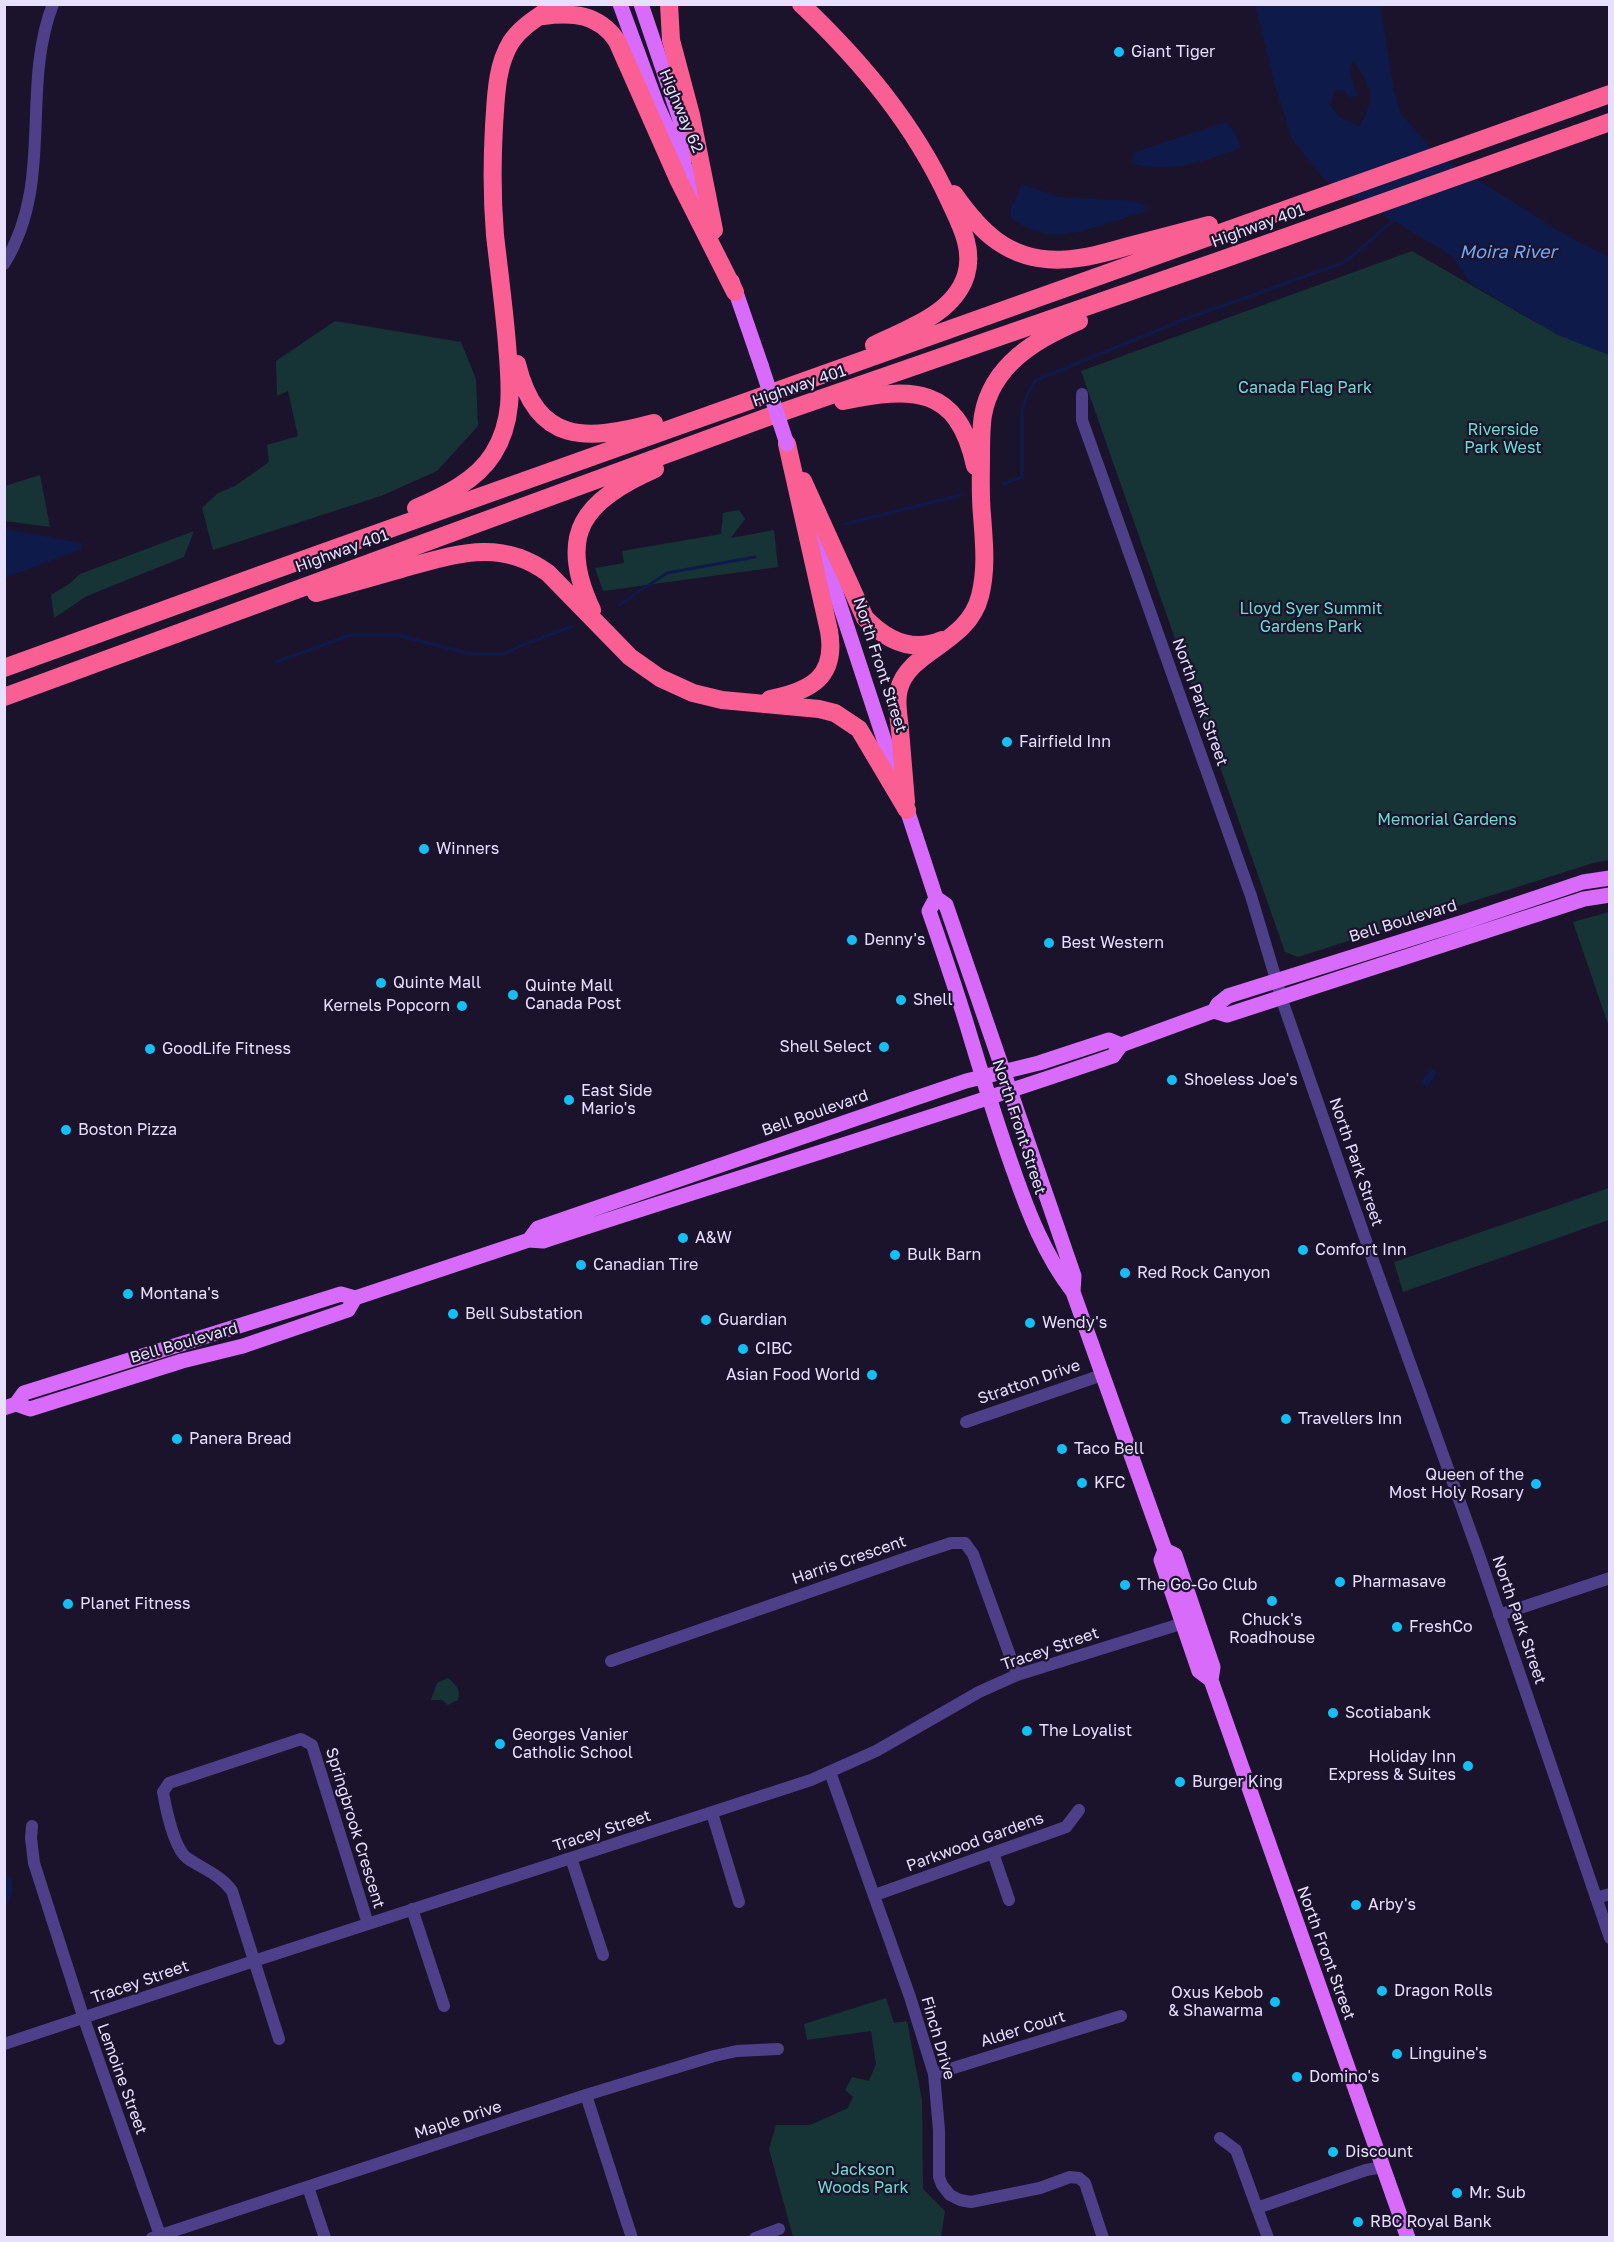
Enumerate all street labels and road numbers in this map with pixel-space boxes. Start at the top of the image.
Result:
street label: Highway 62 [655,66,707,156]
street label: Highway 401 [1209,200,1307,252]
street label: Highway 401 [750,361,848,411]
street label: Highway 401 [293,525,391,577]
street label: North Front Street [849,595,911,735]
street label: North Park Street [1168,635,1232,769]
street label: Bell Boulevard [1347,896,1459,946]
street label: North Front Street [988,1057,1050,1197]
street label: Bell Boulevard [759,1086,871,1140]
street label: North Park Street [1325,1095,1387,1229]
street label: Bell Boulevard [128,1318,240,1368]
street label: Stratton Drive [975,1356,1083,1408]
street label: Harris Crescent [789,1532,909,1588]
street label: North Park Street [1488,1553,1550,1687]
street label: Tracey Street [999,1623,1101,1675]
street label: Springbrook Crescent [321,1745,389,1911]
street label: Tracey Street [551,1806,653,1856]
street label: Parkwood Gardens [904,1808,1046,1876]
street label: North Front Street [1293,1883,1359,2023]
street label: Tracey Street [89,1956,191,2008]
street label: Finch Drive [917,1994,959,2082]
street label: Alder Court [978,2007,1068,2051]
street label: Lemoine Street [93,2021,151,2137]
street label: Maple Drive [412,2097,504,2143]

